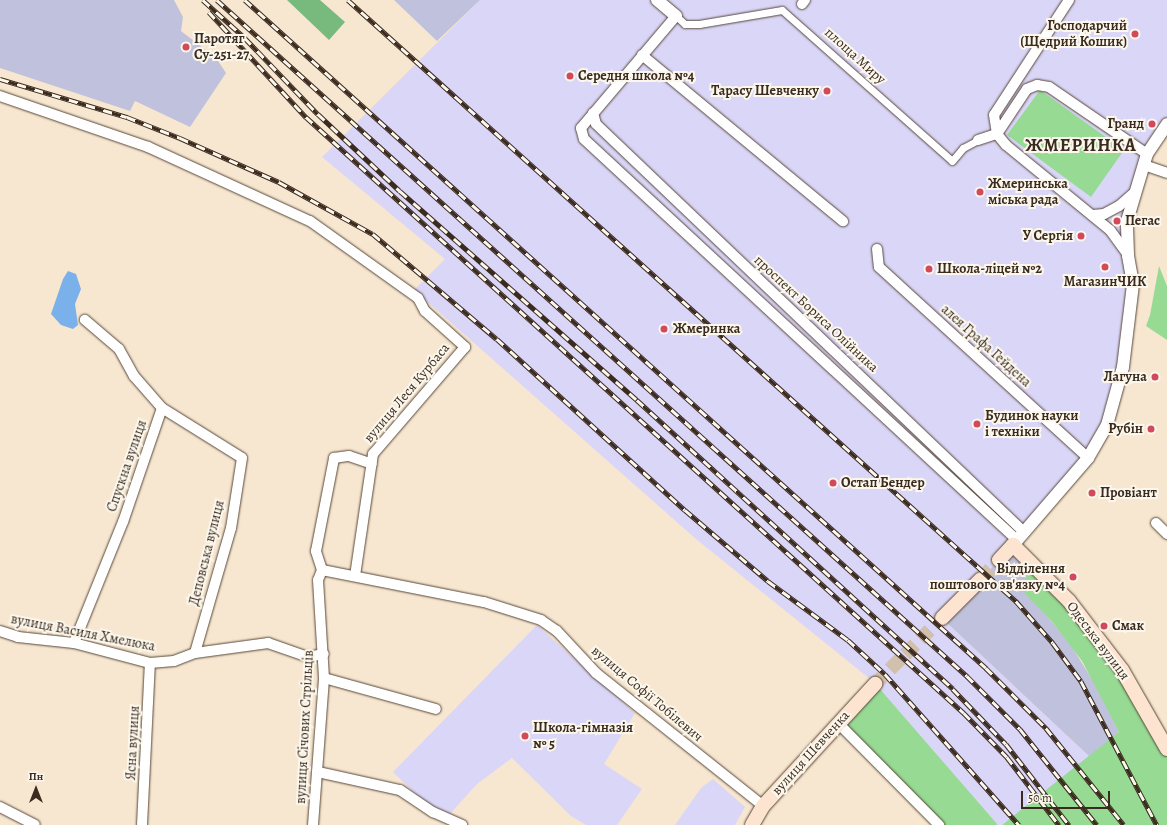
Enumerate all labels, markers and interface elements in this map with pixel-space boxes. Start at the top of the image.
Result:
place label: Господарчий (Щедрий Кошик) [1020,18,1127,50]
street label: площа Миру [821,24,889,88]
marker: Господарчий (Щедрий Кошик) [1130,29,1140,39]
place label: Паротяг Су-251-27 [194,31,249,64]
marker: Паротяг Су-251-27 [181,42,191,52]
place label: Середня школа №4 [578,68,694,84]
marker: Середня школа №4 [565,71,575,81]
place label: Тарасу Шевченку [711,83,819,99]
marker: Тарасу Шевченку [822,86,832,96]
place label: Гранд [1108,116,1144,132]
marker: Гранд [1147,119,1157,129]
district label: ЖМЕРИНКА [1025,134,1137,156]
place label: Жмеринська міська рада [988,176,1068,208]
marker: Жмеринська міська рада [975,187,985,197]
place label: Пегас [1125,213,1160,229]
marker: Пегас [1112,216,1122,226]
place label: У Сергія [1023,228,1073,244]
marker: У Сергія [1076,231,1086,241]
street label: проспект Бориса Олійника [750,252,882,376]
place label: Школа-ліцей №2 [937,261,1042,277]
marker: МагазинЧИК [1100,262,1110,272]
marker: Школа-ліцей №2 [924,264,934,274]
place label: МагазинЧИК [1064,274,1146,290]
street label: алея Графа Гейдена [938,301,1034,391]
place label: Жмеринка [673,321,740,337]
marker: Жмеринка [658,323,670,335]
street label: вулиця Леся Курбаса [361,340,453,446]
place label: Лагуна [1103,369,1147,385]
marker: Лагуна [1150,372,1160,382]
place label: Будинок науки і техніки [985,408,1079,440]
street label: Спускна вулиця [103,418,151,514]
marker: Будинок науки і техніки [972,419,982,429]
place label: Рубін [1108,421,1143,437]
marker: Рубін [1146,424,1156,434]
place label: Остап Бендер [841,475,925,491]
marker: Остап Бендер [828,478,838,488]
place label: Провіант [1100,485,1157,501]
marker: Провіант [1087,488,1097,498]
street label: Деповська вулиця [186,499,228,607]
place label: Відділення поштового зв'язку №4 [930,561,1065,594]
marker: Відділення поштового зв'язку №4 [1068,572,1078,582]
street label: Одеська вулиця [1063,598,1133,684]
street label: вулиця Василя Хмелюка [9,611,157,655]
place label: Смак [1112,618,1144,634]
marker: Смак [1099,621,1109,631]
street label: вулиця Софії Тобілевич [588,642,706,746]
street label: вулиця Січових Стрільців [293,650,317,804]
street label: Ясна вулиця [123,705,143,781]
street label: вулиця Шевченка [769,707,853,799]
place label: Школа-гімназія № 5 [533,720,633,752]
marker: Школа-гімназія № 5 [520,731,530,741]
north arrow [16,769,56,809]
text: Пн [29,769,43,784]
scale bar [1023,783,1112,809]
text: 50 m [1028,790,1052,806]

